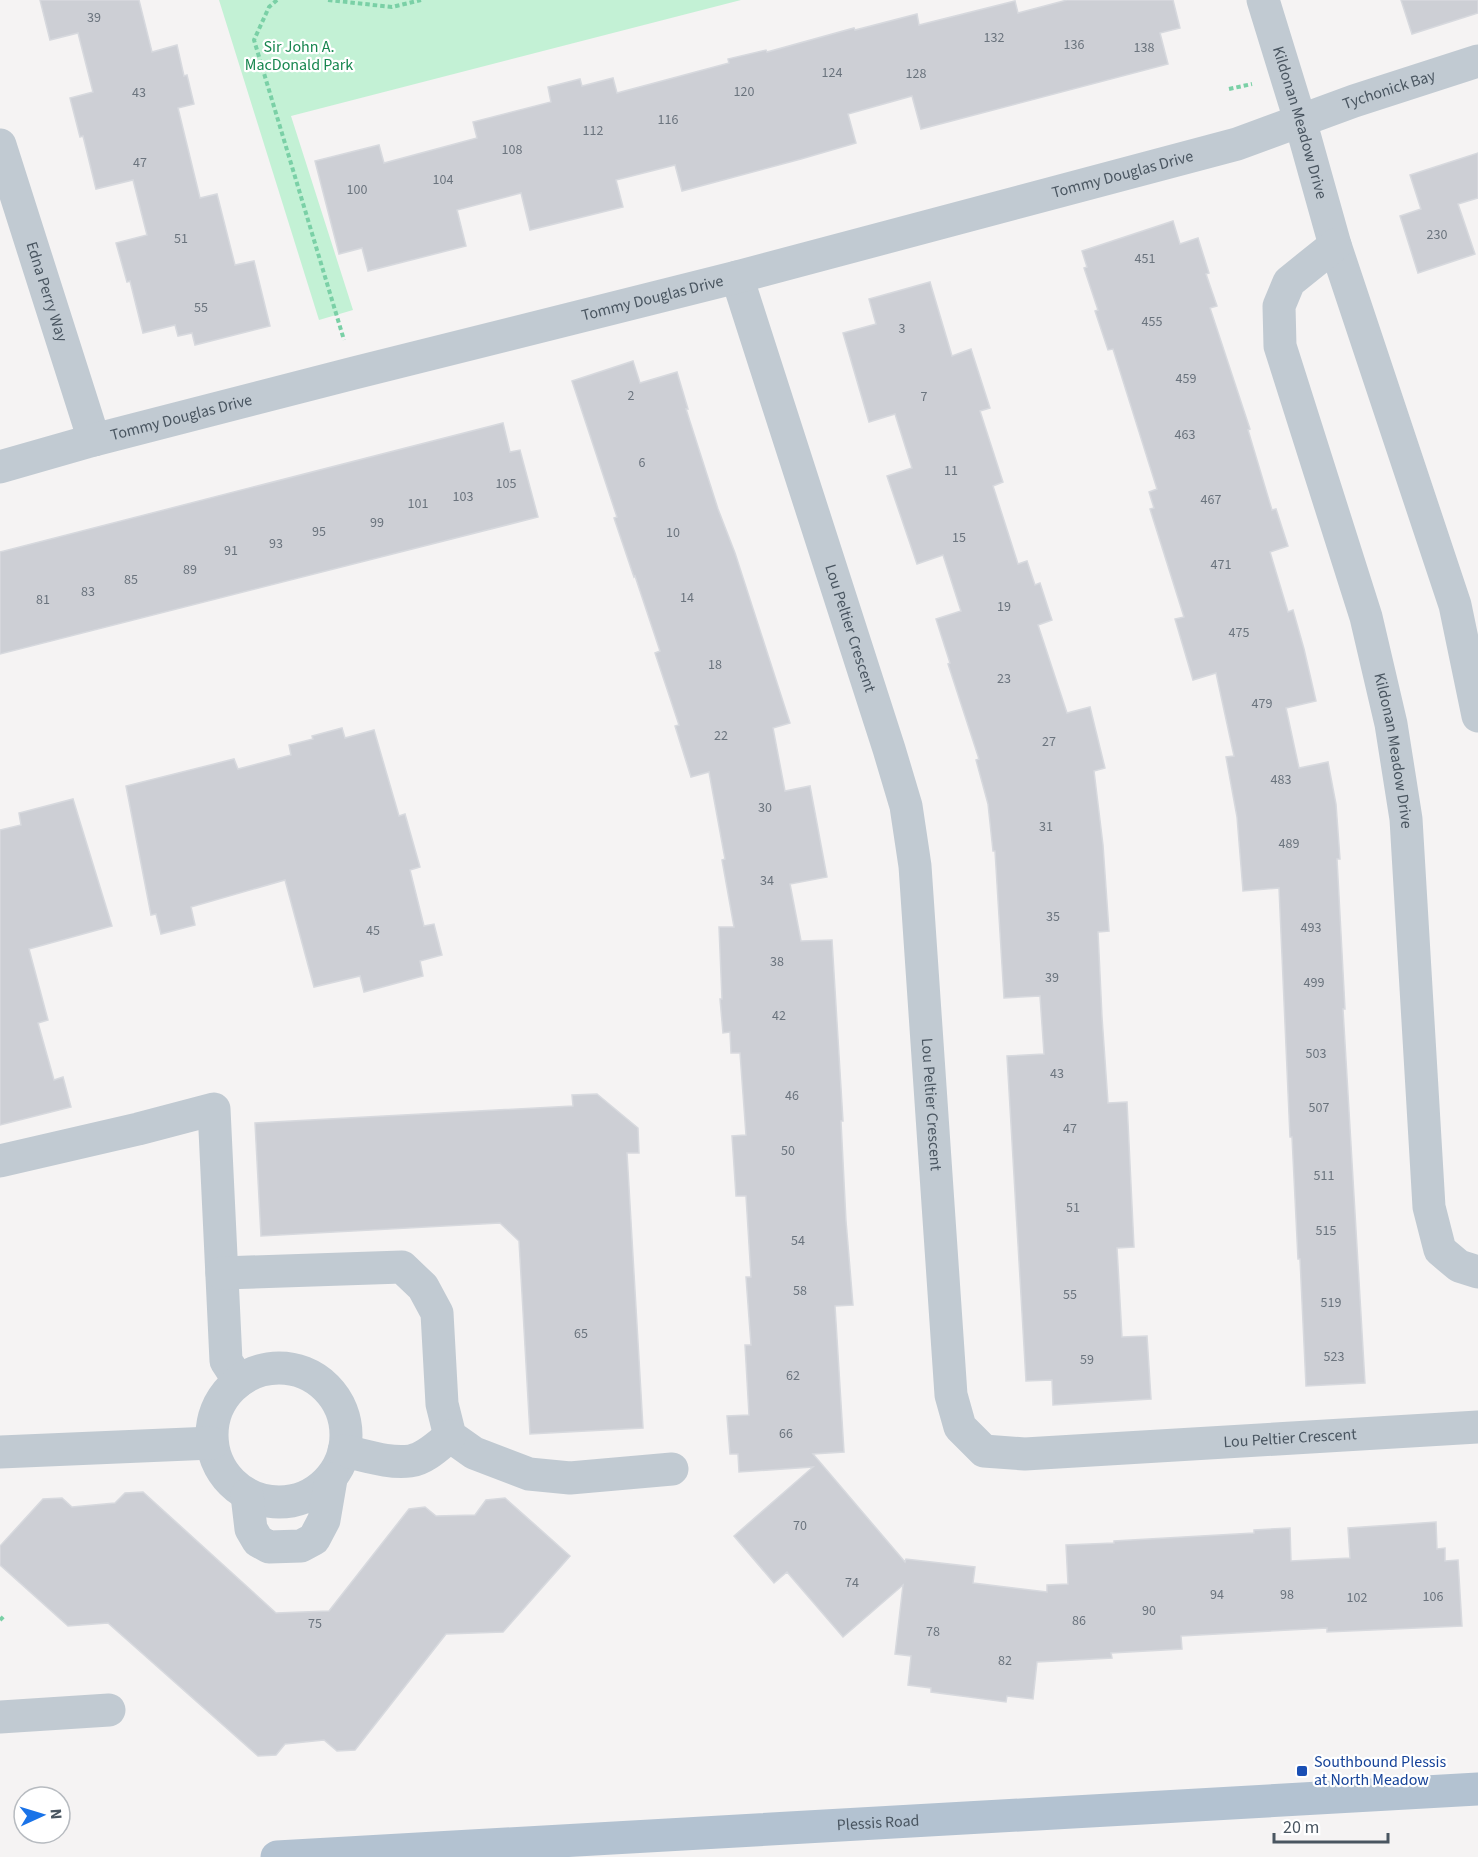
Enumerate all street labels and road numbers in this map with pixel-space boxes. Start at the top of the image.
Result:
street label: Kildonan Meadow Drive [1267,44,1333,201]
street label: Tychonick Bay [1340,64,1439,115]
street label: Tommy Douglas Drive [1049,145,1196,204]
street label: Edna Perry Way [20,239,73,345]
street label: Tommy Douglas Drive [579,270,726,327]
street label: Tommy Douglas Drive [108,389,255,446]
street label: Lou Peltier Crescent [819,561,881,696]
street label: Kildonan Meadow Drive [1368,671,1418,829]
street label: Lou Peltier Crescent [916,1037,947,1172]
street label: Lou Peltier Crescent [1223,1423,1358,1453]
street label: Plessis Road [836,1810,920,1836]

